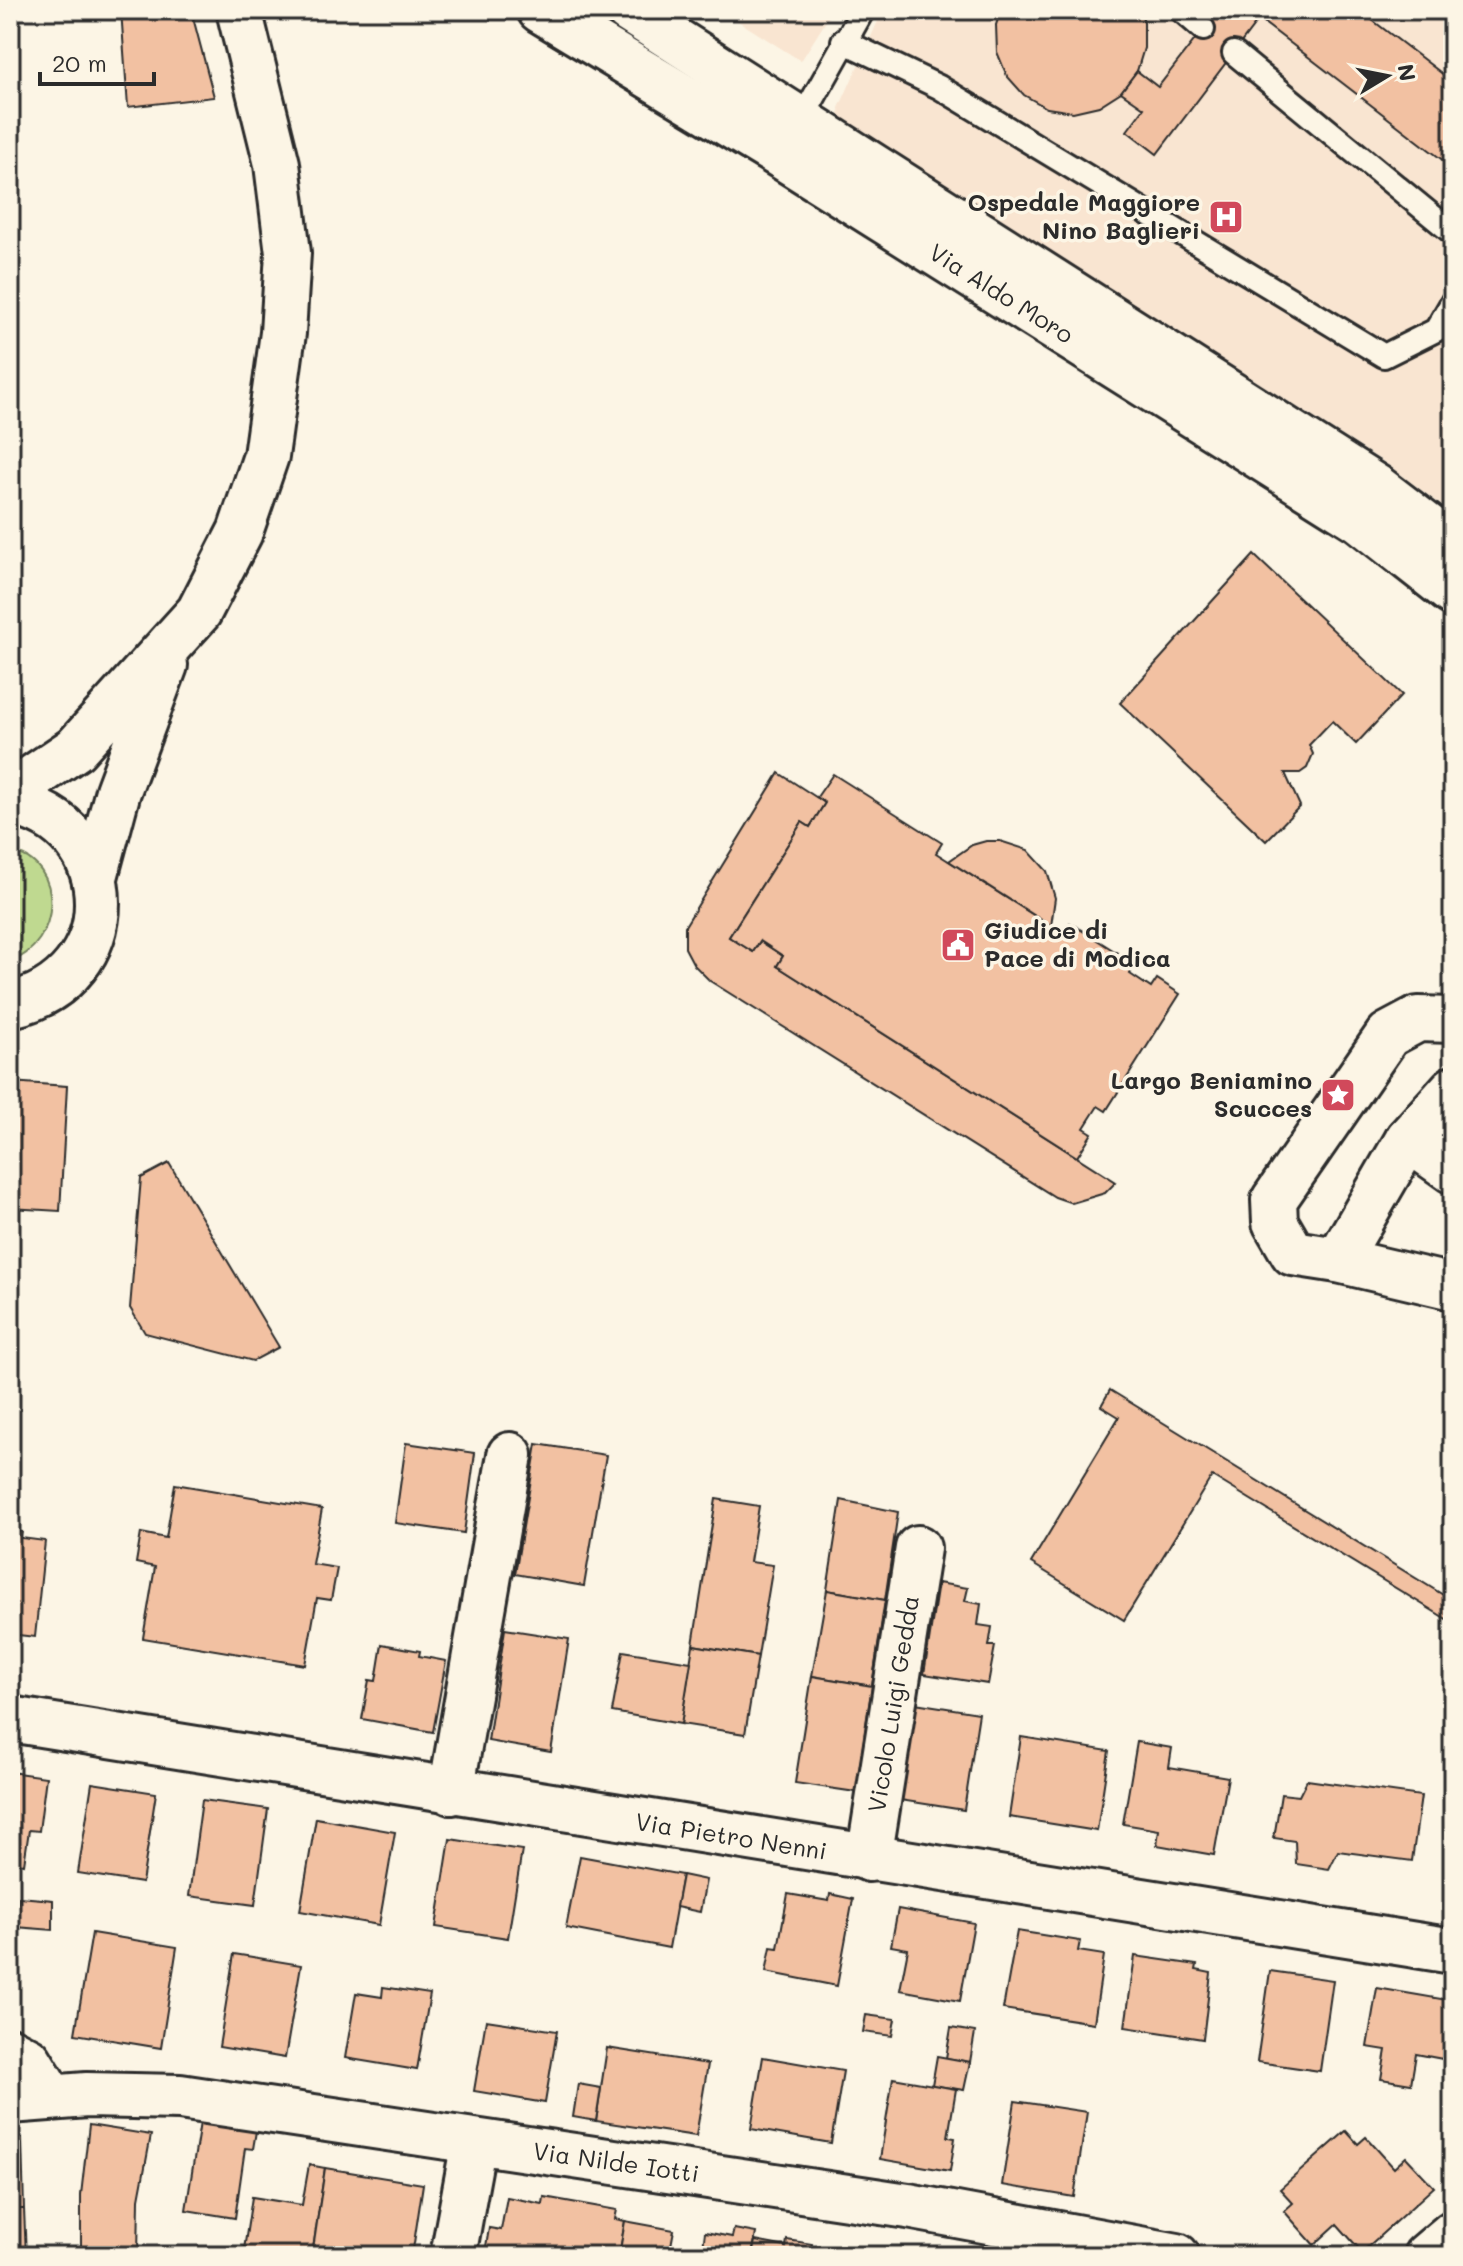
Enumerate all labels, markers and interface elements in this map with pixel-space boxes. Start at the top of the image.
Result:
scale bar [40,36,154,86]
north arrow [1347,36,1427,116]
text: 20 m [52,47,107,78]
text: N [1391,62,1423,83]
place label: Ospedale Maggiore Nino Baglieri [967,186,1200,245]
hospital icon: Ospedale Maggiore Nino Baglieri [1207,198,1245,236]
street label: Via Aldo Moro [924,236,1080,350]
place label: Giudice di Pace di Modica [984,914,1171,973]
public building icon: Giudice di Pace di Modica [939,926,977,964]
place label: Largo Beniamino Scucces [1111,1064,1312,1123]
place icon: Largo Beniamino Scucces [1319,1076,1357,1114]
street label: Vicolo Luigi Gedda [860,1593,925,1814]
street label: Via Pietro Nenni [633,1805,829,1866]
street label: Via Nilde Iotti [531,2135,701,2189]

